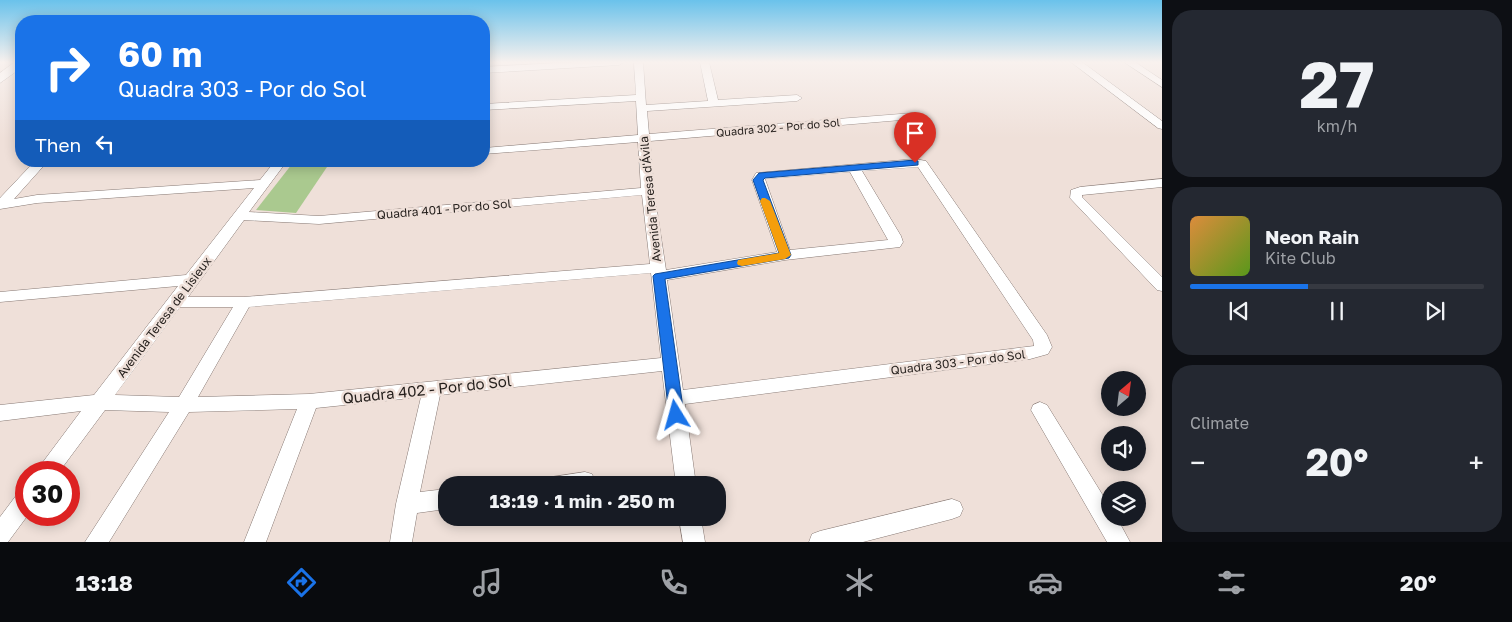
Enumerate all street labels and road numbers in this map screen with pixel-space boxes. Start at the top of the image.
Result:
street label: Quadra 302 - Por do Sol [716,115,841,139]
street label: Avenida Teresa d'Ávila [636,135,664,263]
street label: Quadra 401 - Por do Sol [376,196,512,222]
street label: Avenida Teresa de Lisieux [114,253,215,380]
street label: Quadra 303 - Por do Sol [890,346,1026,378]
street label: Quadra 402 - Por do Sol [342,371,513,407]

